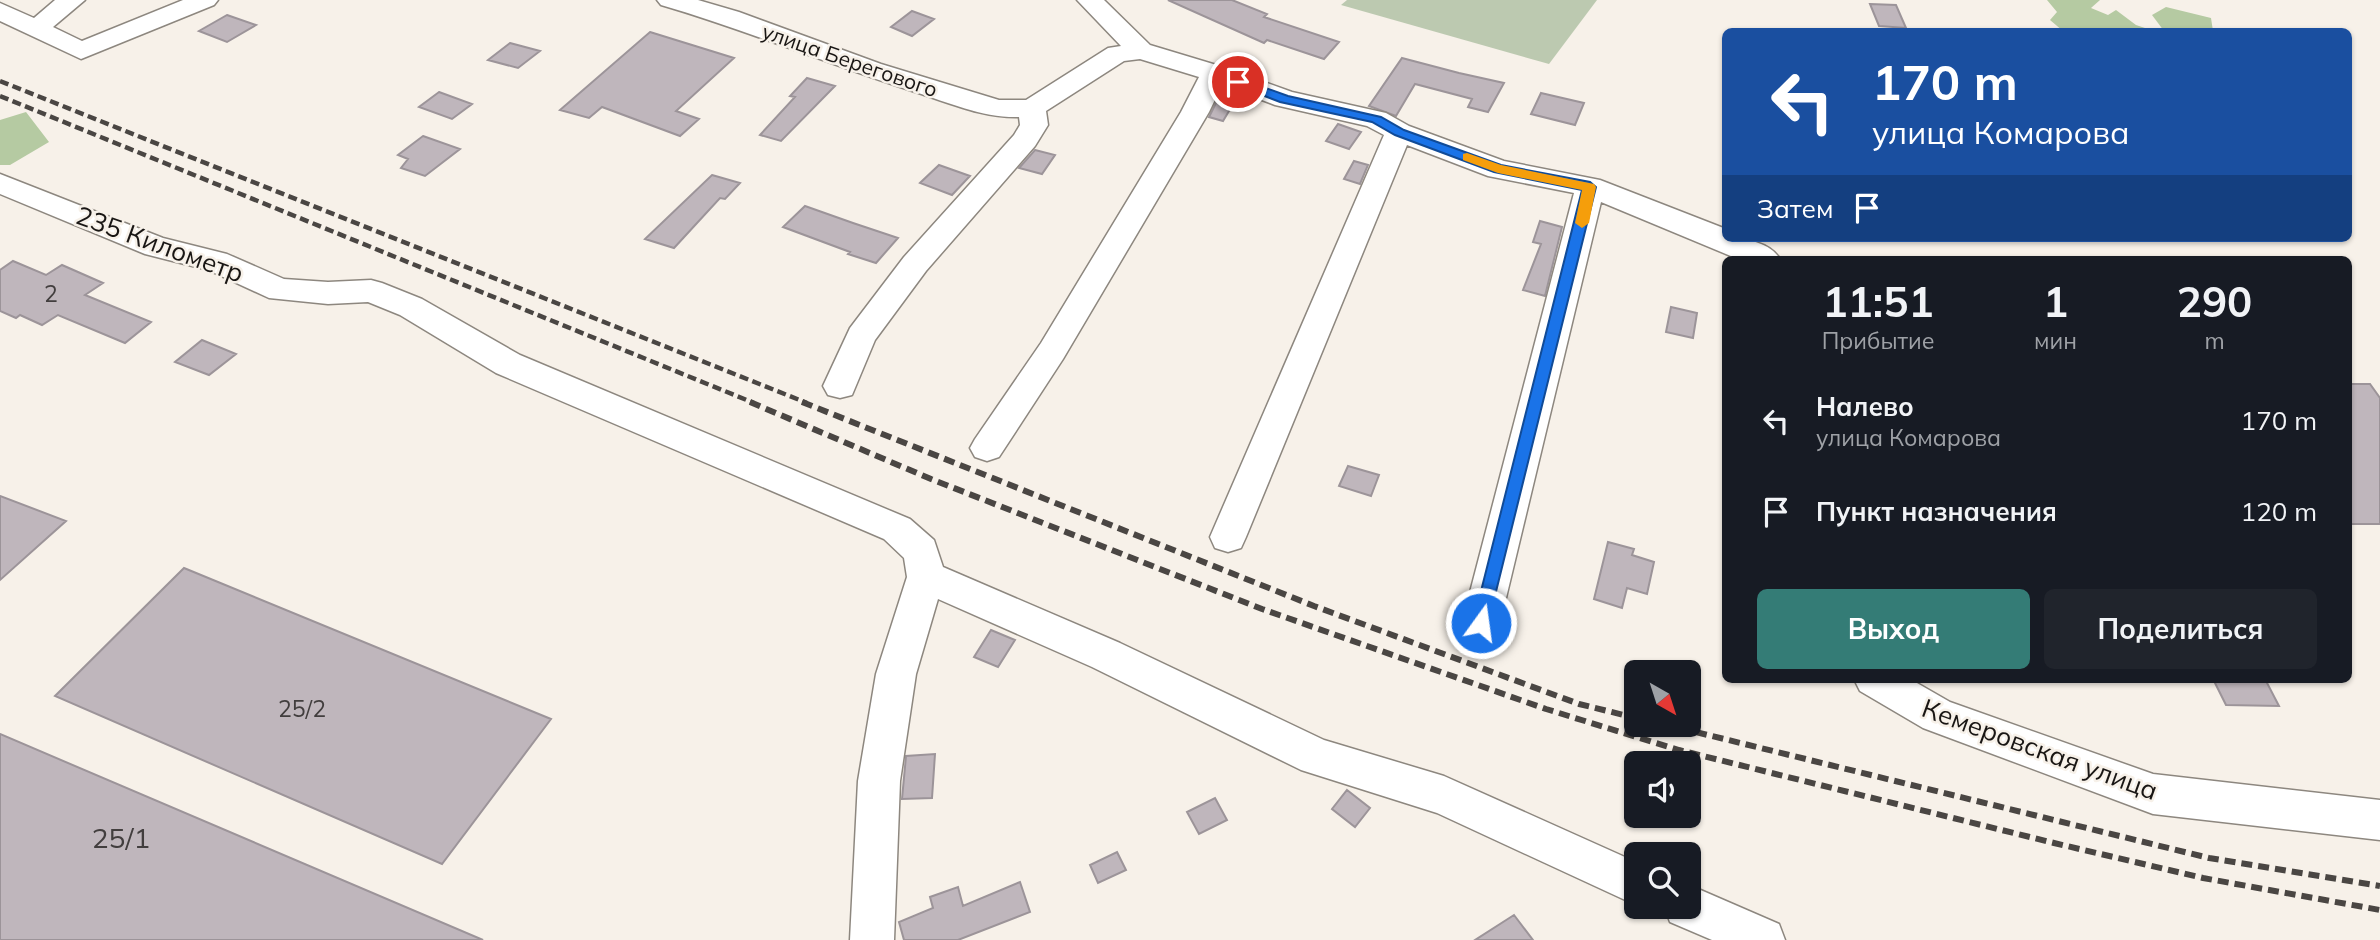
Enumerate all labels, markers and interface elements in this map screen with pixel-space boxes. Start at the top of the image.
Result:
street label: улица Берегового [759,18,941,102]
text: 170 m [1872,51,2018,112]
pin [1208,52,1268,112]
icon: left [1757,56,1848,147]
icon: arrive [1219,63,1257,101]
text: улица Комарова [1872,112,2130,152]
icon: arrive [1848,189,1886,227]
text: Затем [1757,192,1834,225]
street label: 235 Километр [72,198,248,290]
text: 11:51 [1822,275,1934,328]
text: 1 [2043,275,2068,328]
text: 290 [2177,275,2252,328]
house number: 2 [44,279,58,308]
text: Прибытие [1822,326,1934,355]
text: мин [2034,326,2077,355]
text: m [2204,326,2225,355]
text: Налево [1816,390,1914,423]
icon: left [1757,402,1795,440]
text: 170 m [2241,404,2317,437]
text: улица Комарова [1816,423,2001,452]
icon: arrive [1757,493,1795,531]
text: Пункт назначения [1816,495,2057,528]
text: 120 m [2241,495,2317,528]
position arrow [1444,586,1518,660]
button: Выход [1757,589,2030,669]
button: Поделиться [2044,589,2317,669]
north arrow [1624,660,1701,737]
map controls [1624,660,1701,919]
street label: Кемеровская улица [1918,691,2162,807]
house number: 25/2 [278,694,326,723]
button: sound [1624,751,1701,828]
house number: 25/1 [92,820,150,855]
button: search [1624,842,1701,919]

